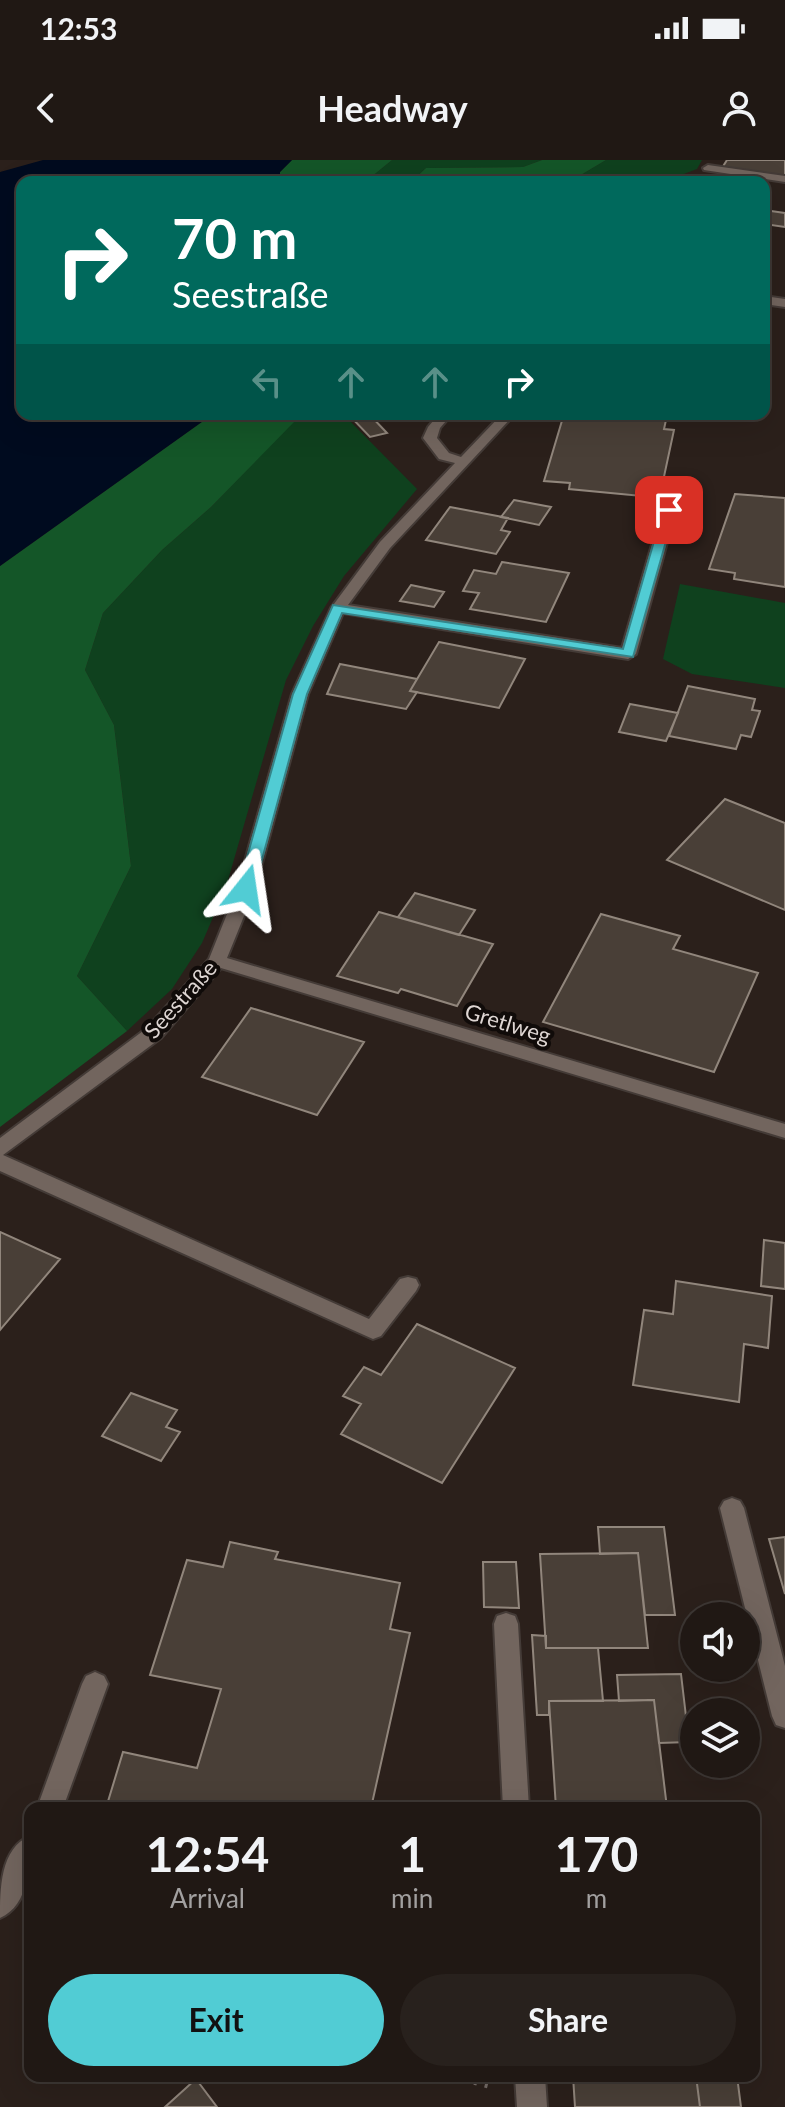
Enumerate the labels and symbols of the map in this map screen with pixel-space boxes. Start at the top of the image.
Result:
pin [635,476,703,544]
position arrow [204,847,288,931]
street label: Seestraße [138,954,222,1044]
street label: Gretlweg [462,997,554,1049]

